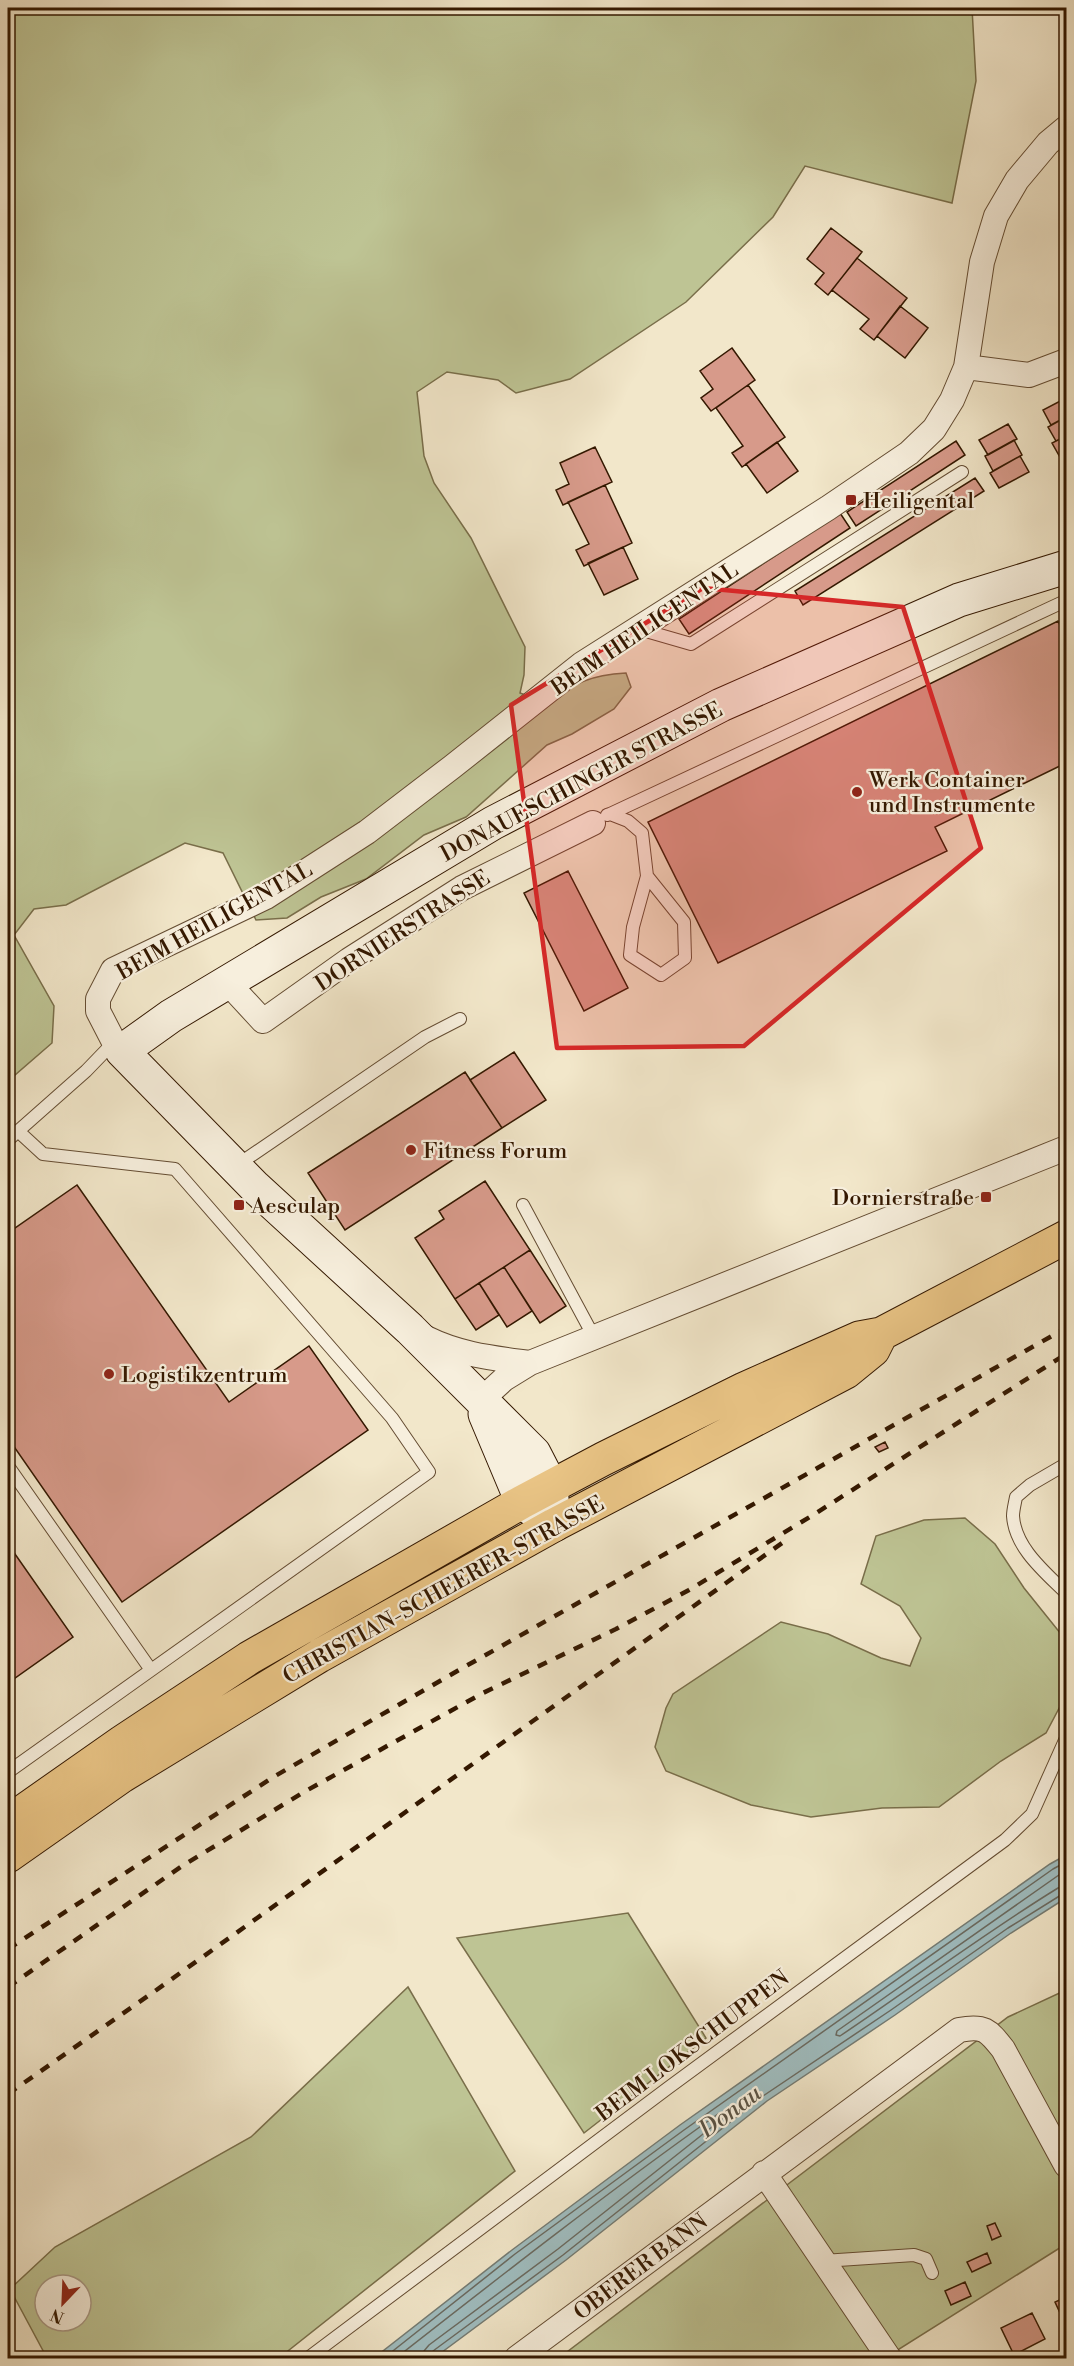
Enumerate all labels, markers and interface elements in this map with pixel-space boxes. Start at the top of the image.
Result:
place label: Heiligental [863,488,974,515]
marker: Heiligental [844,493,858,507]
street label: BEIM HEILIGENTAL [545,557,743,702]
street label: DONAUESCHINGER STRASSE [436,696,727,868]
place label: Werk Container und Instrumente [868,767,1036,819]
marker: Werk Container und Instrumente [850,785,864,799]
street label: BEIM HEILIGENTAL [111,856,317,987]
street label: DORNIERSTRASSE [310,865,495,998]
place label: Fitness Forum [423,1138,567,1165]
marker: Fitness Forum [404,1143,418,1157]
place label: Dornierstraße [832,1185,974,1212]
marker: Dornierstraße [979,1190,993,1204]
place label: Aesculap [250,1193,340,1220]
marker: Aesculap [232,1198,246,1212]
place label: Logistikzentrum [121,1362,287,1389]
marker: Logistikzentrum [102,1367,116,1381]
street label: CHRISTIAN-SCHEERER-STRASSE [278,1490,609,1690]
street label: BEIM LOKSCHUPPEN [590,1964,795,2128]
water label: Donau [692,2078,768,2146]
street label: OBERER BANN [569,2208,714,2326]
north arrow [33,2273,93,2333]
text: N [47,2304,67,2328]

